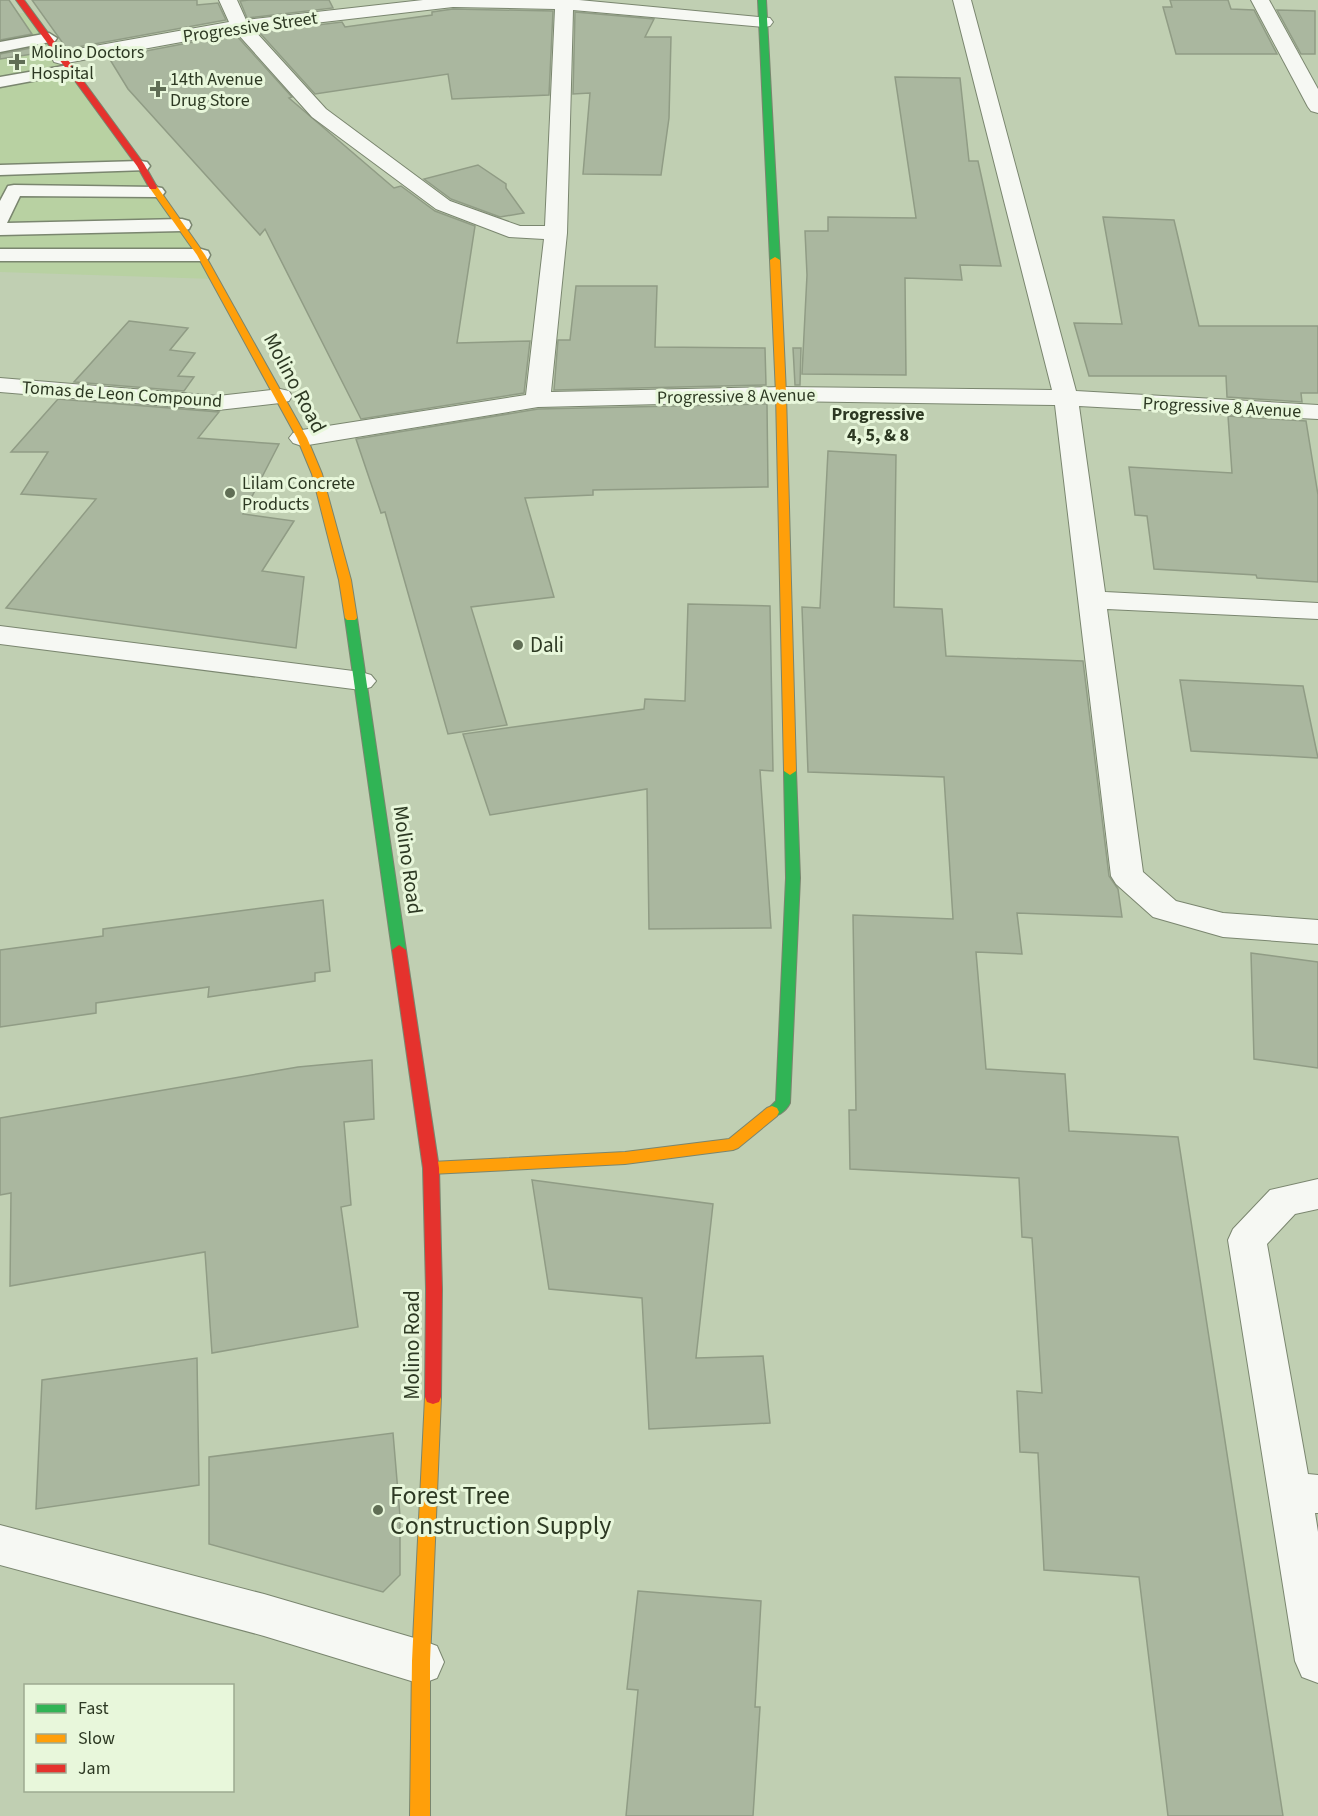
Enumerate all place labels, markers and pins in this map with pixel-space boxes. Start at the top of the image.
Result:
place label: Molino Doctors Hospital [31,40,144,86]
marker: Molino Doctors Hospital [8,53,26,71]
place label: 14th Avenue Drug Store [170,67,263,113]
marker: 14th Avenue Drug Store [151,82,165,96]
place label: Lilam Concrete Products [242,471,355,517]
marker: Lilam Concrete Products [223,486,237,500]
place label: Dali [530,630,564,660]
marker: Dali [511,638,525,652]
place label: Forest Tree Construction Supply [390,1477,611,1544]
marker: Forest Tree Construction Supply [371,1503,385,1517]

